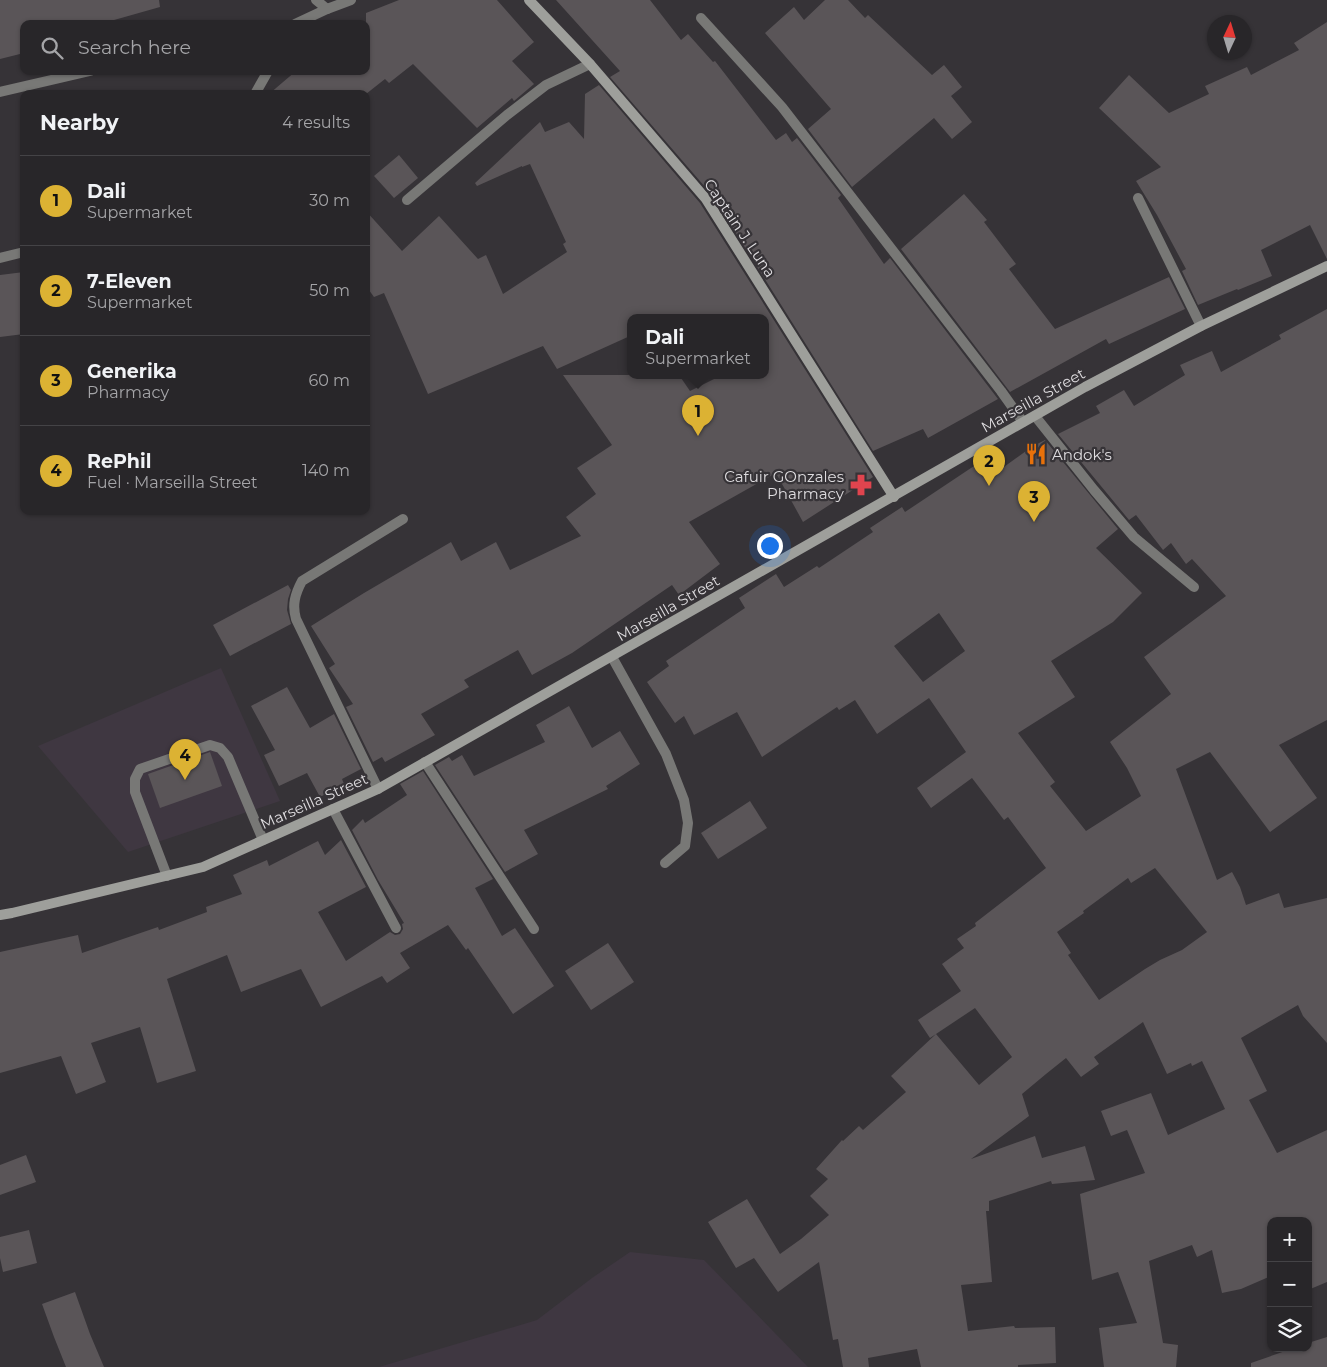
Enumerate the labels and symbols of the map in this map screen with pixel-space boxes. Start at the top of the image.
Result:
north arrow [1207,15,1252,60]
street label: Captain J. Luna [700,175,780,281]
street label: Marseilla Street [978,364,1088,436]
pin: 1 [682,395,714,436]
restaurant icon: Andok's [1023,441,1049,467]
pin: 2 [973,445,1005,486]
place label: Andok's [1052,445,1112,464]
place label: Cafuir GOnzales Pharmacy [724,467,845,503]
pharmacy icon: Cafuir GOnzales Pharmacy [848,472,874,498]
pin: 3 [1018,481,1050,522]
your location [757,533,783,559]
street label: Marseilla Street [613,571,723,645]
pin: 4 [169,739,201,780]
street label: Marseilla Street [257,769,371,833]

